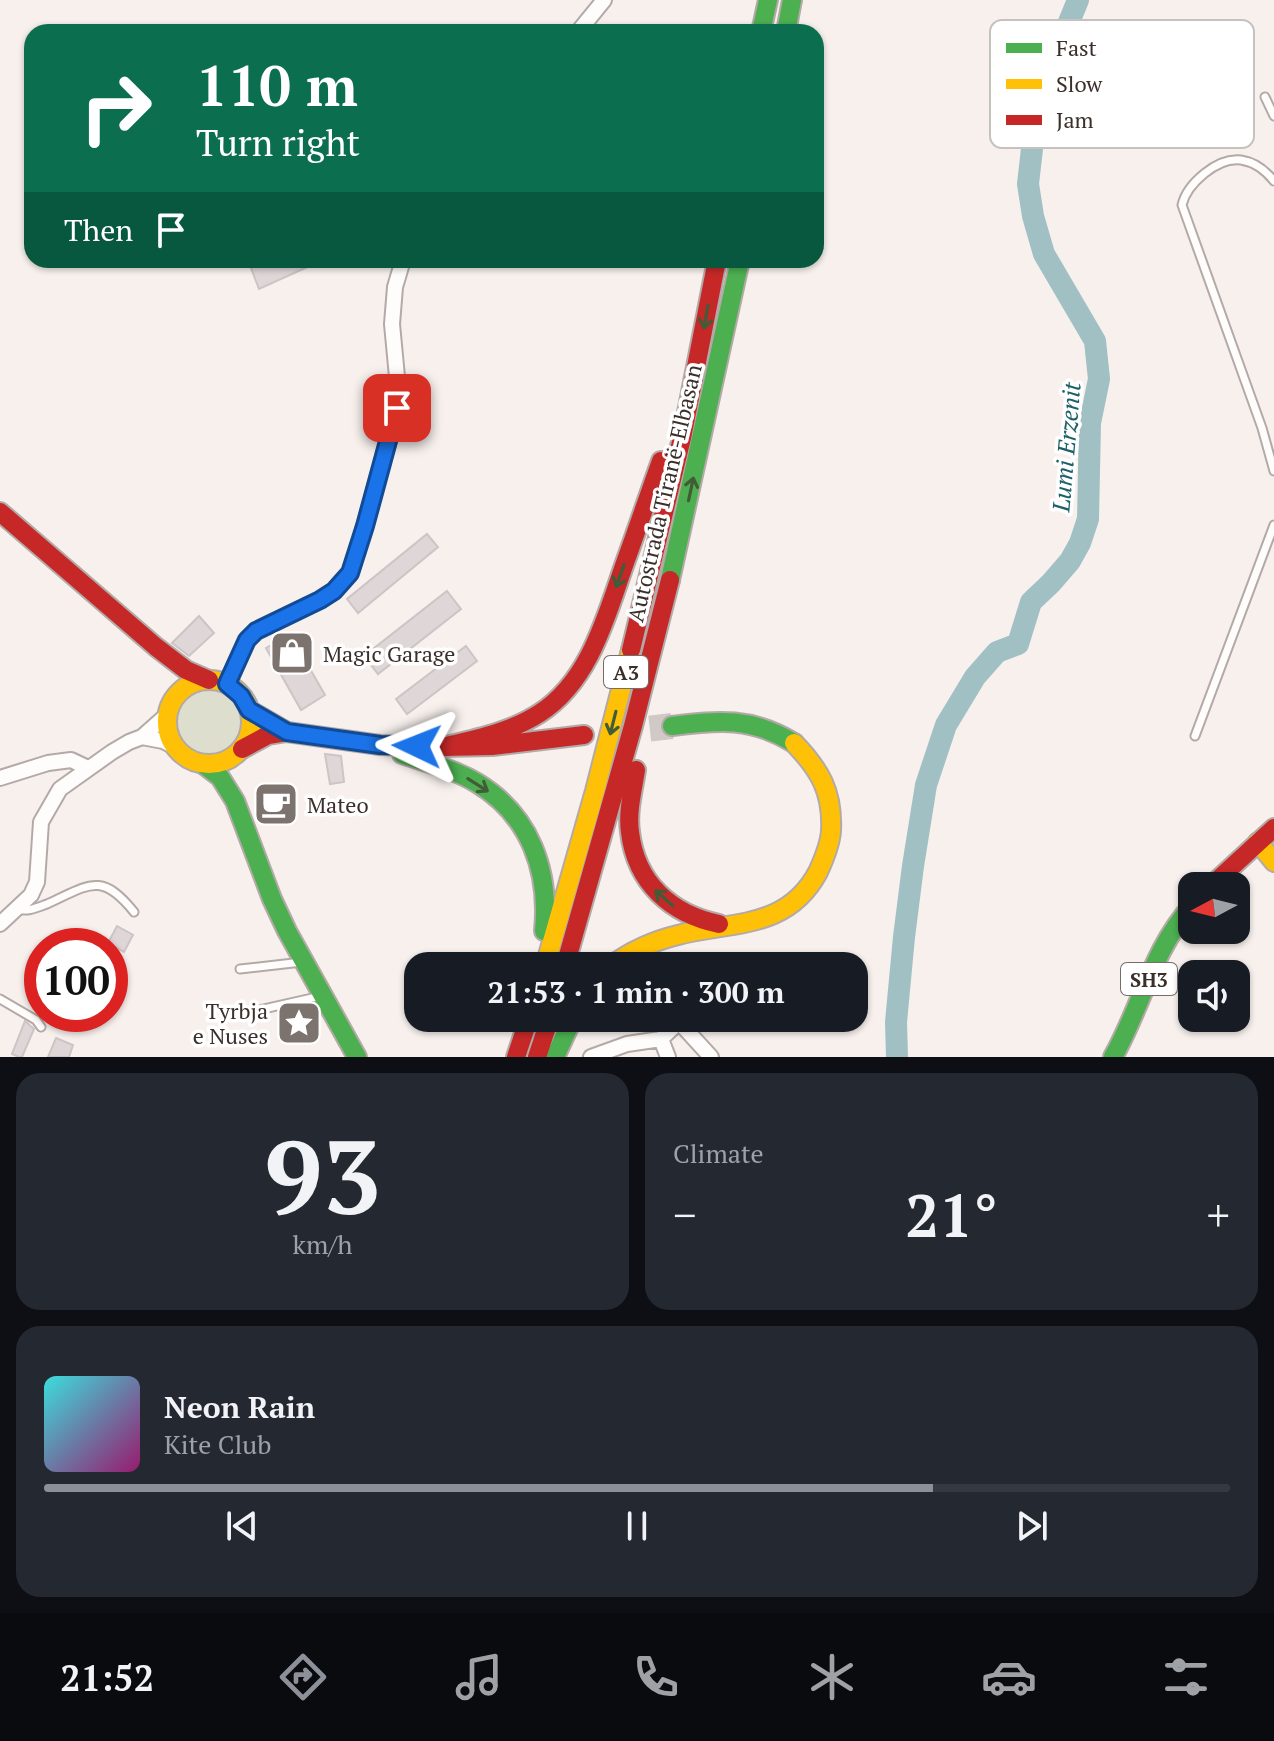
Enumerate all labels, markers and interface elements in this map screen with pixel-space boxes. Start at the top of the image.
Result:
legend [990,20,1254,148]
text: Fast [1056,33,1097,62]
text: 110 m [196,48,358,122]
icon: right [64,56,168,160]
text: Slow [1056,69,1103,98]
text: Jam [1056,105,1094,134]
text: Turn right [196,119,360,166]
icon: arrive [149,208,193,252]
text: Then [64,210,133,250]
one-way arrow [698,304,713,330]
street label: Autostrada Tiranë-Elbasan [620,361,708,625]
pin [363,374,431,442]
water label: Lumi Erzenit [1044,380,1088,514]
icon: arrive [375,386,419,430]
one-way arrow [684,477,699,502]
one-way arrow [612,564,626,588]
shop icon: Magic Garage [268,629,316,677]
place label: Magic Garage [323,639,455,668]
road number: A3 [604,656,648,688]
position arrow [375,704,459,788]
one-way arrow [604,709,619,735]
one-way arrow [466,777,489,793]
cafe icon: Mateo [252,780,300,828]
place label: Mateo [307,790,369,819]
north arrow [1178,872,1250,944]
map controls [1178,872,1250,1032]
one-way arrow [654,889,674,907]
speed limit sign: 100 [24,928,128,1032]
button: sound [1178,960,1250,1032]
road number: SH3 [1121,963,1177,995]
text: 21:53 · 1 min · 300 m [488,972,784,1012]
place label: Tyrbja e Nuses [193,996,268,1050]
place icon: Tyrbja e Nuses [275,999,323,1047]
text: 93 [264,1106,381,1244]
text: Climate [673,1136,764,1170]
text: 21° [905,1175,998,1254]
text: − [673,1185,696,1244]
text: + [1207,1185,1230,1244]
text: km/h [292,1227,353,1261]
text: Neon Rain [164,1387,315,1427]
text: Kite Club [164,1427,271,1461]
icon: previous [220,1504,264,1548]
icon: pause [615,1504,659,1548]
icon: next [1010,1504,1054,1548]
icon: directions [275,1649,331,1705]
icon: music [451,1649,507,1705]
icon: phone [628,1649,684,1705]
icon: climate [804,1649,860,1705]
icon: car [981,1649,1037,1705]
icon: filters [1158,1649,1214,1705]
text: 21:52 [60,1654,154,1701]

